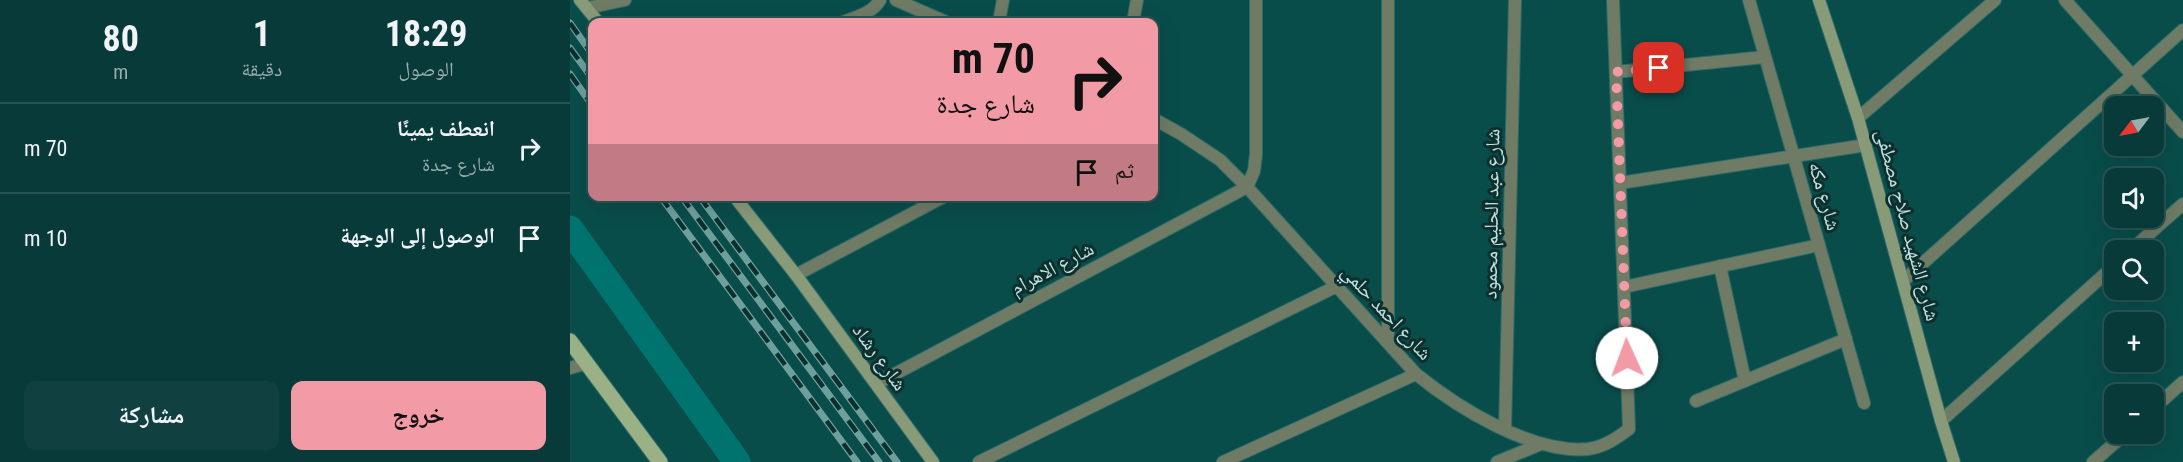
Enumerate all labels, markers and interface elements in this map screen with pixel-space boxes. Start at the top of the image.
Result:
text: 1 [253,13,271,55]
text: 18:29 [385,13,467,55]
text: 80 [103,18,139,60]
text: 70 m [952,34,1035,83]
icon: right [1056,42,1134,120]
pin [1633,42,1684,93]
icon: arrive [1642,51,1675,84]
text: دقيقة [242,57,282,81]
text: الوصول [398,57,454,81]
text: m [113,60,128,84]
text: شارع جدة [936,88,1035,120]
north arrow [2104,96,2164,156]
map controls [2104,96,2164,444]
text: انعطف يمينًا [397,116,495,141]
street label: شارع الشهيد صلاح مصطفى [1870,126,1945,324]
street label: شارع عبد الحليم محمود [1478,129,1506,299]
icon: right [513,132,546,165]
text: 70 m [24,136,67,161]
text: شارع جدة [422,152,495,176]
icon: arrive [1070,156,1103,189]
text: ثم [1115,158,1134,183]
street label: شارع مكه [1803,159,1846,233]
button: sound [2104,168,2164,228]
icon: arrive [513,222,546,255]
text: الوصول إلى الوجهة [340,223,495,248]
text: 10 m [24,226,67,251]
street label: شارع الاهرام [1006,236,1099,302]
button: search [2104,240,2164,300]
street label: شارع احمد حلمي [1334,259,1437,368]
button: + [2104,312,2164,372]
street label: شارع رشاد [847,319,912,396]
position arrow [1595,326,1659,390]
button: مشاركة [24,381,279,450]
button: خروج [291,381,546,450]
button: − [2104,384,2164,444]

